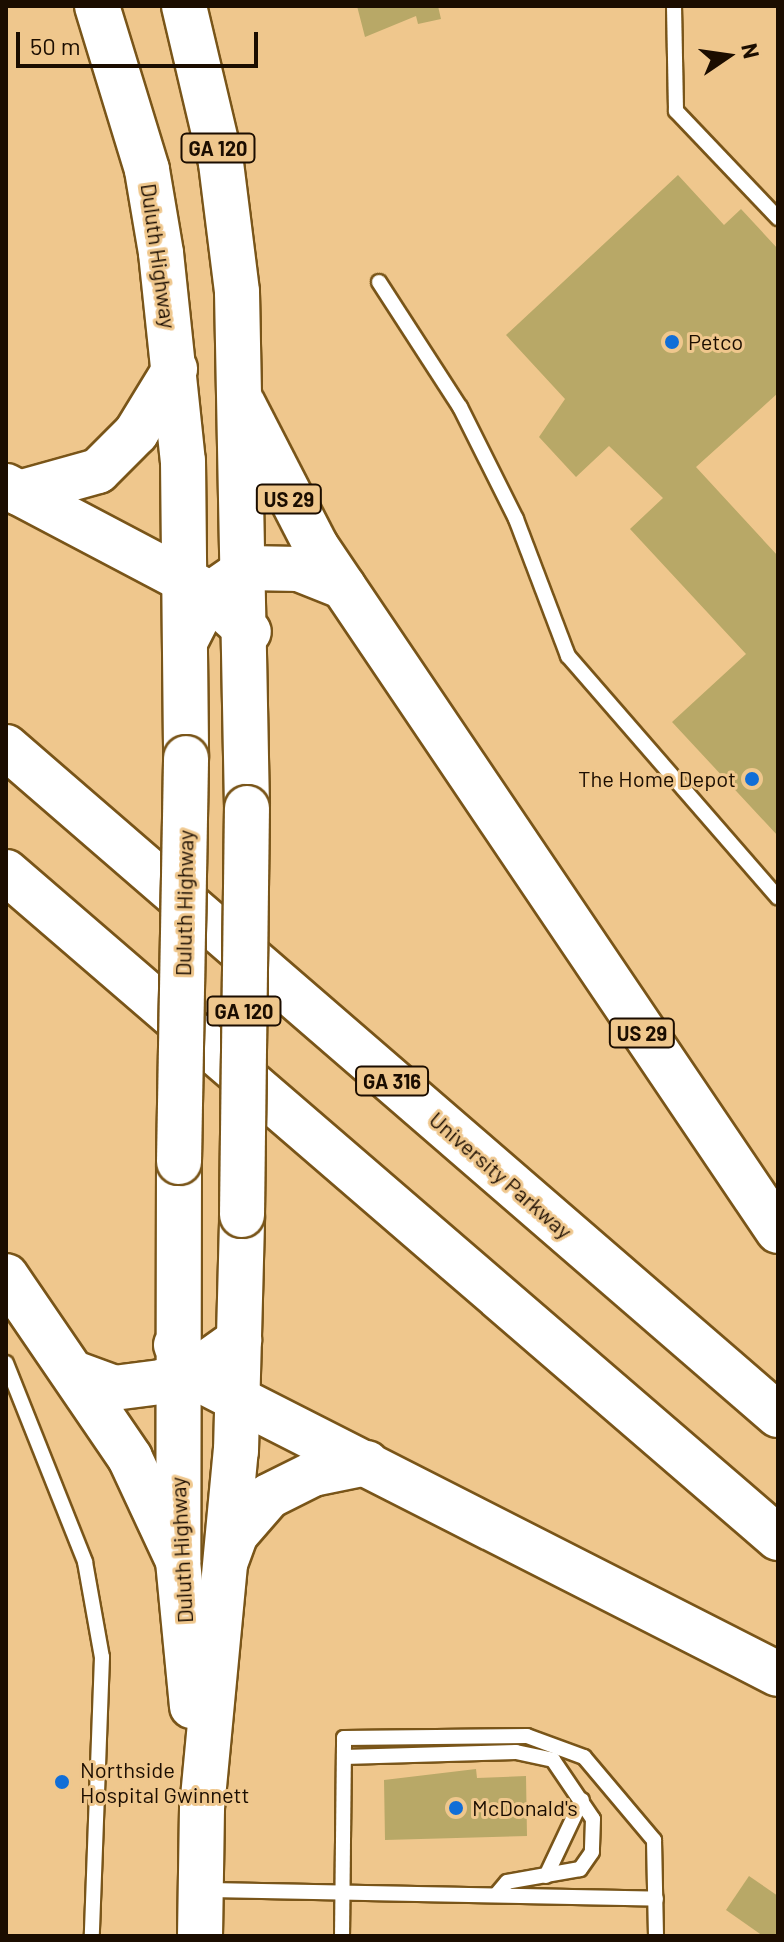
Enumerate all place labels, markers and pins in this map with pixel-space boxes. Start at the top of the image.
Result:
place label: Petco [688,329,743,355]
marker: Petco [663,333,681,351]
place label: The Home Depot [578,766,736,792]
marker: The Home Depot [743,770,761,788]
place label: Northside Hospital Gwinnett [80,1756,250,1808]
marker: Northside Hospital Gwinnett [51,1771,73,1793]
place label: McDonald's [472,1795,578,1821]
marker: McDonald's [447,1799,465,1817]

